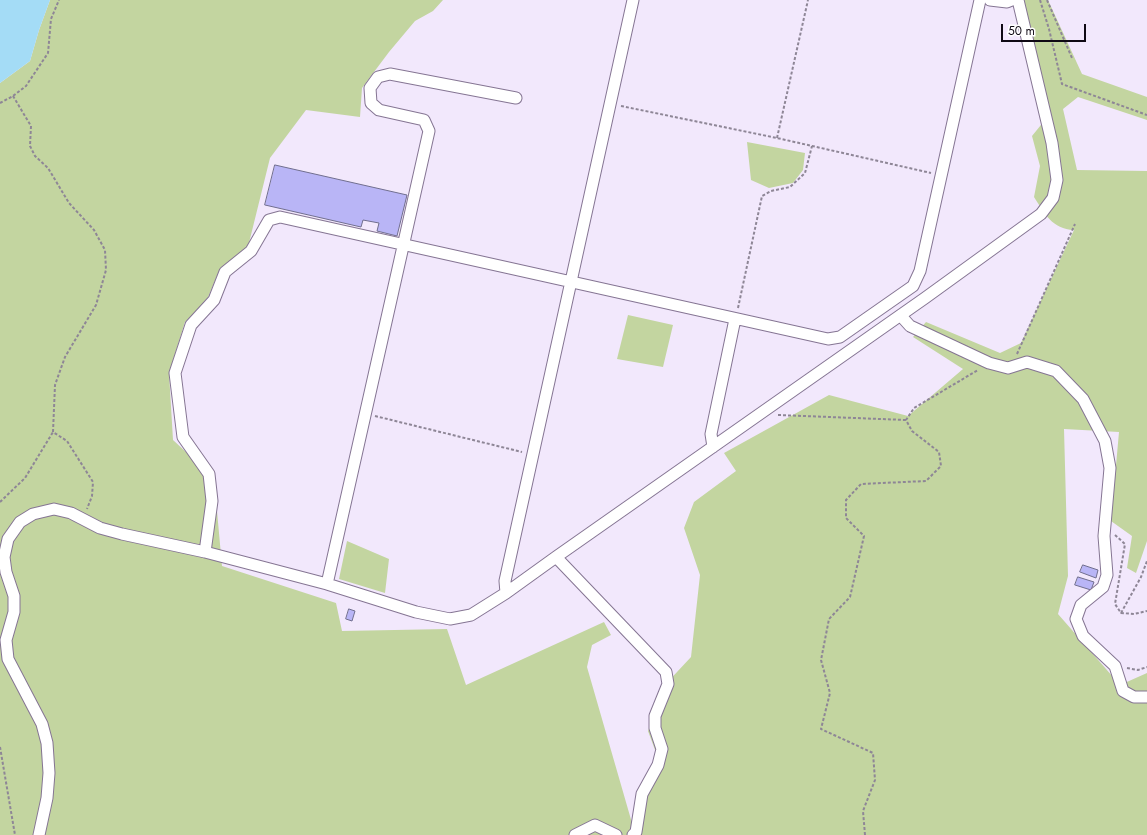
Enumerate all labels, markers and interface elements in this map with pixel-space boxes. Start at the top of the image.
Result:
scale bar [1003,16,1088,42]
text: 50 m [1008,22,1035,40]

